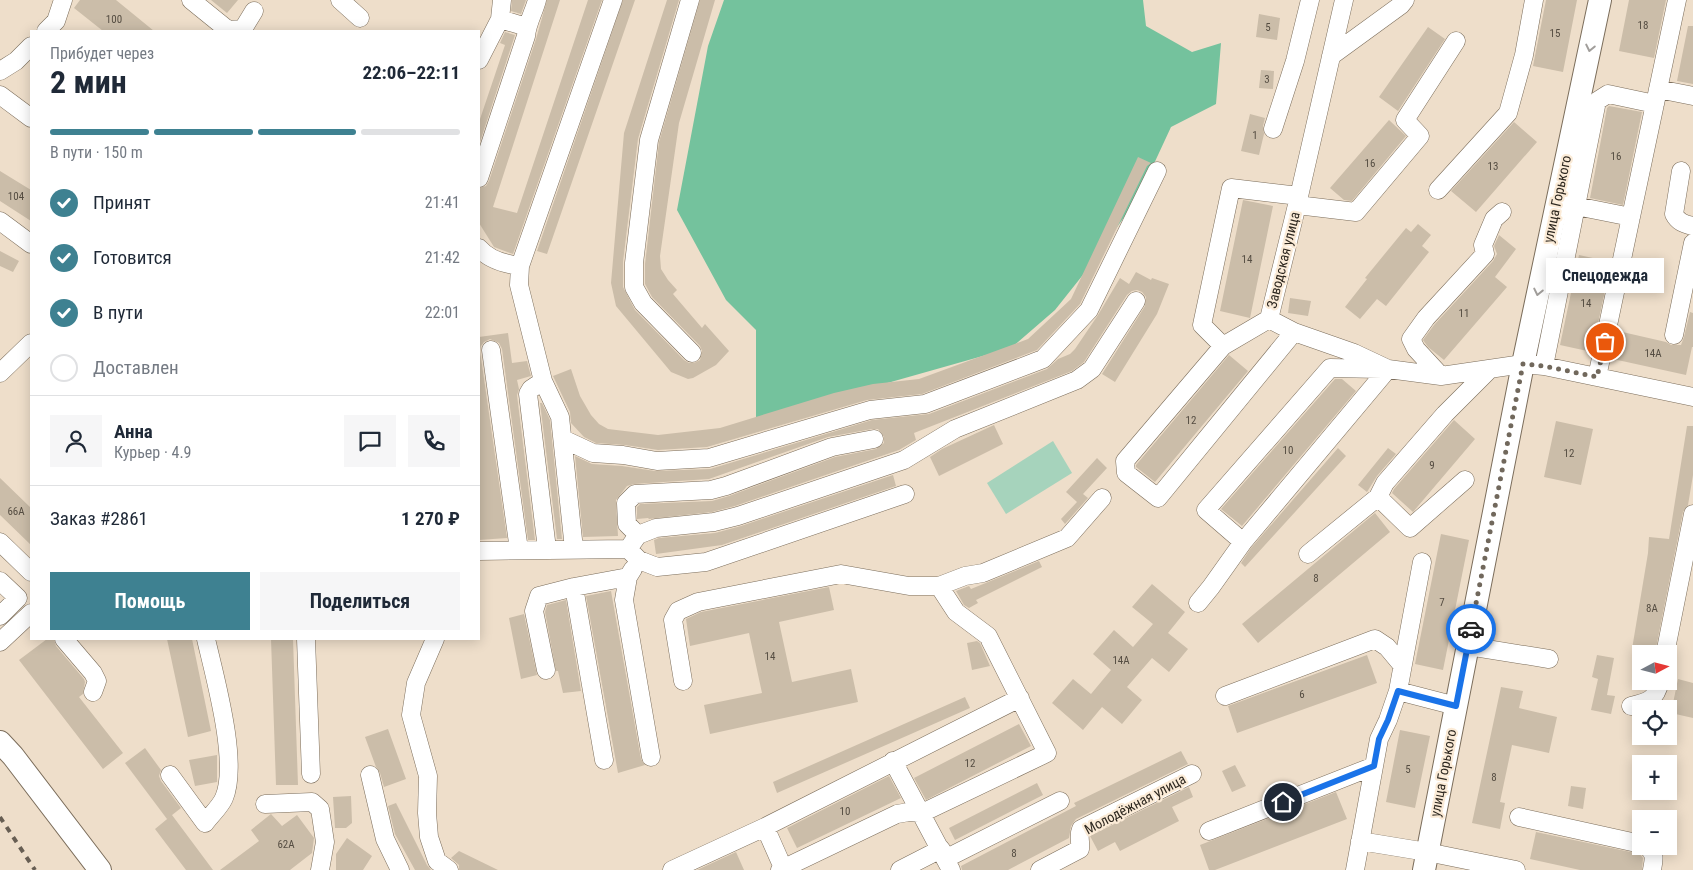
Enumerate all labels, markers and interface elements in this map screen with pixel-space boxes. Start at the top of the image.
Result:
house number: 100 [106,13,122,26]
house number: 18 [1638,19,1648,32]
house number: 5 [1265,21,1271,34]
house number: 15 [1550,27,1560,40]
one-way arrow [1585,43,1595,52]
text: Прибудет через [50,44,154,63]
text: 22:06–22:11 [362,61,460,84]
text: 2 мин [50,63,127,101]
house number: 3 [1264,73,1270,86]
house number: 1 [1252,129,1258,142]
text: В пути · 150 m [50,143,143,162]
house number: 16 [1611,150,1621,163]
street label: улица Горького [1540,154,1574,244]
house number: 16 [1365,157,1375,170]
house number: 13 [1488,160,1498,173]
icon: check [50,189,78,217]
house number: 104 [8,190,25,203]
text: Принят [93,191,151,214]
text: 21:41 [425,193,460,212]
street label: Заводская улица [1263,210,1303,310]
icon: check [50,244,78,272]
text: Готовится [93,246,172,269]
text: 21:42 [425,248,460,267]
house number: 14 [1242,253,1253,266]
callout: Спецодежда [1546,257,1664,292]
text: Спецодежда [1562,266,1648,285]
one-way arrow [1533,288,1544,297]
house number: 14 [1581,297,1592,310]
icon: check [50,299,78,327]
text: В пути [93,301,143,324]
text: 22:01 [425,303,460,322]
house number: 11 [1459,307,1469,320]
pin [1584,321,1626,363]
icon: bag [1591,328,1619,356]
house number: 14А [1644,347,1662,360]
text: Доставлен [93,356,179,379]
house number: 12 [1186,414,1196,427]
button: person [50,415,102,467]
button: chat [344,415,396,467]
button: phone [408,415,460,467]
text: Анна [114,420,153,443]
text: Курьер · 4.9 [114,443,192,462]
house number: 10 [1283,444,1293,457]
house number: 12 [1564,447,1574,460]
house number: 9 [1429,459,1435,472]
house number: 66А [7,505,25,518]
text: Заказ #2861 [50,507,148,530]
text: 1 270 ₽ [401,507,460,530]
button: Помощь [50,572,250,630]
button: Поделиться [260,572,460,630]
house number: 8 [1313,572,1319,585]
house number: 7 [1439,596,1445,609]
house number: 8А [1646,602,1659,615]
courier [1446,604,1496,654]
icon: car [1457,615,1485,643]
north arrow [1632,645,1678,690]
map controls [1632,645,1677,855]
house number: 14 [765,650,776,663]
house number: 14А [1112,654,1130,667]
house number: 6 [1299,688,1305,701]
button: locate [1632,700,1677,745]
street label: улица Горького [1427,728,1459,818]
button: + [1632,755,1677,800]
house number: 12 [965,757,975,770]
house number: 5 [1405,763,1411,776]
street label: Молодёжная улица [1082,771,1188,837]
house number: 8 [1491,771,1497,784]
pin [1262,781,1304,823]
icon: home [1269,788,1297,816]
house number: 10 [840,805,850,818]
button: − [1632,810,1677,855]
house number: 62А [277,838,295,851]
house number: 8 [1011,847,1017,860]

